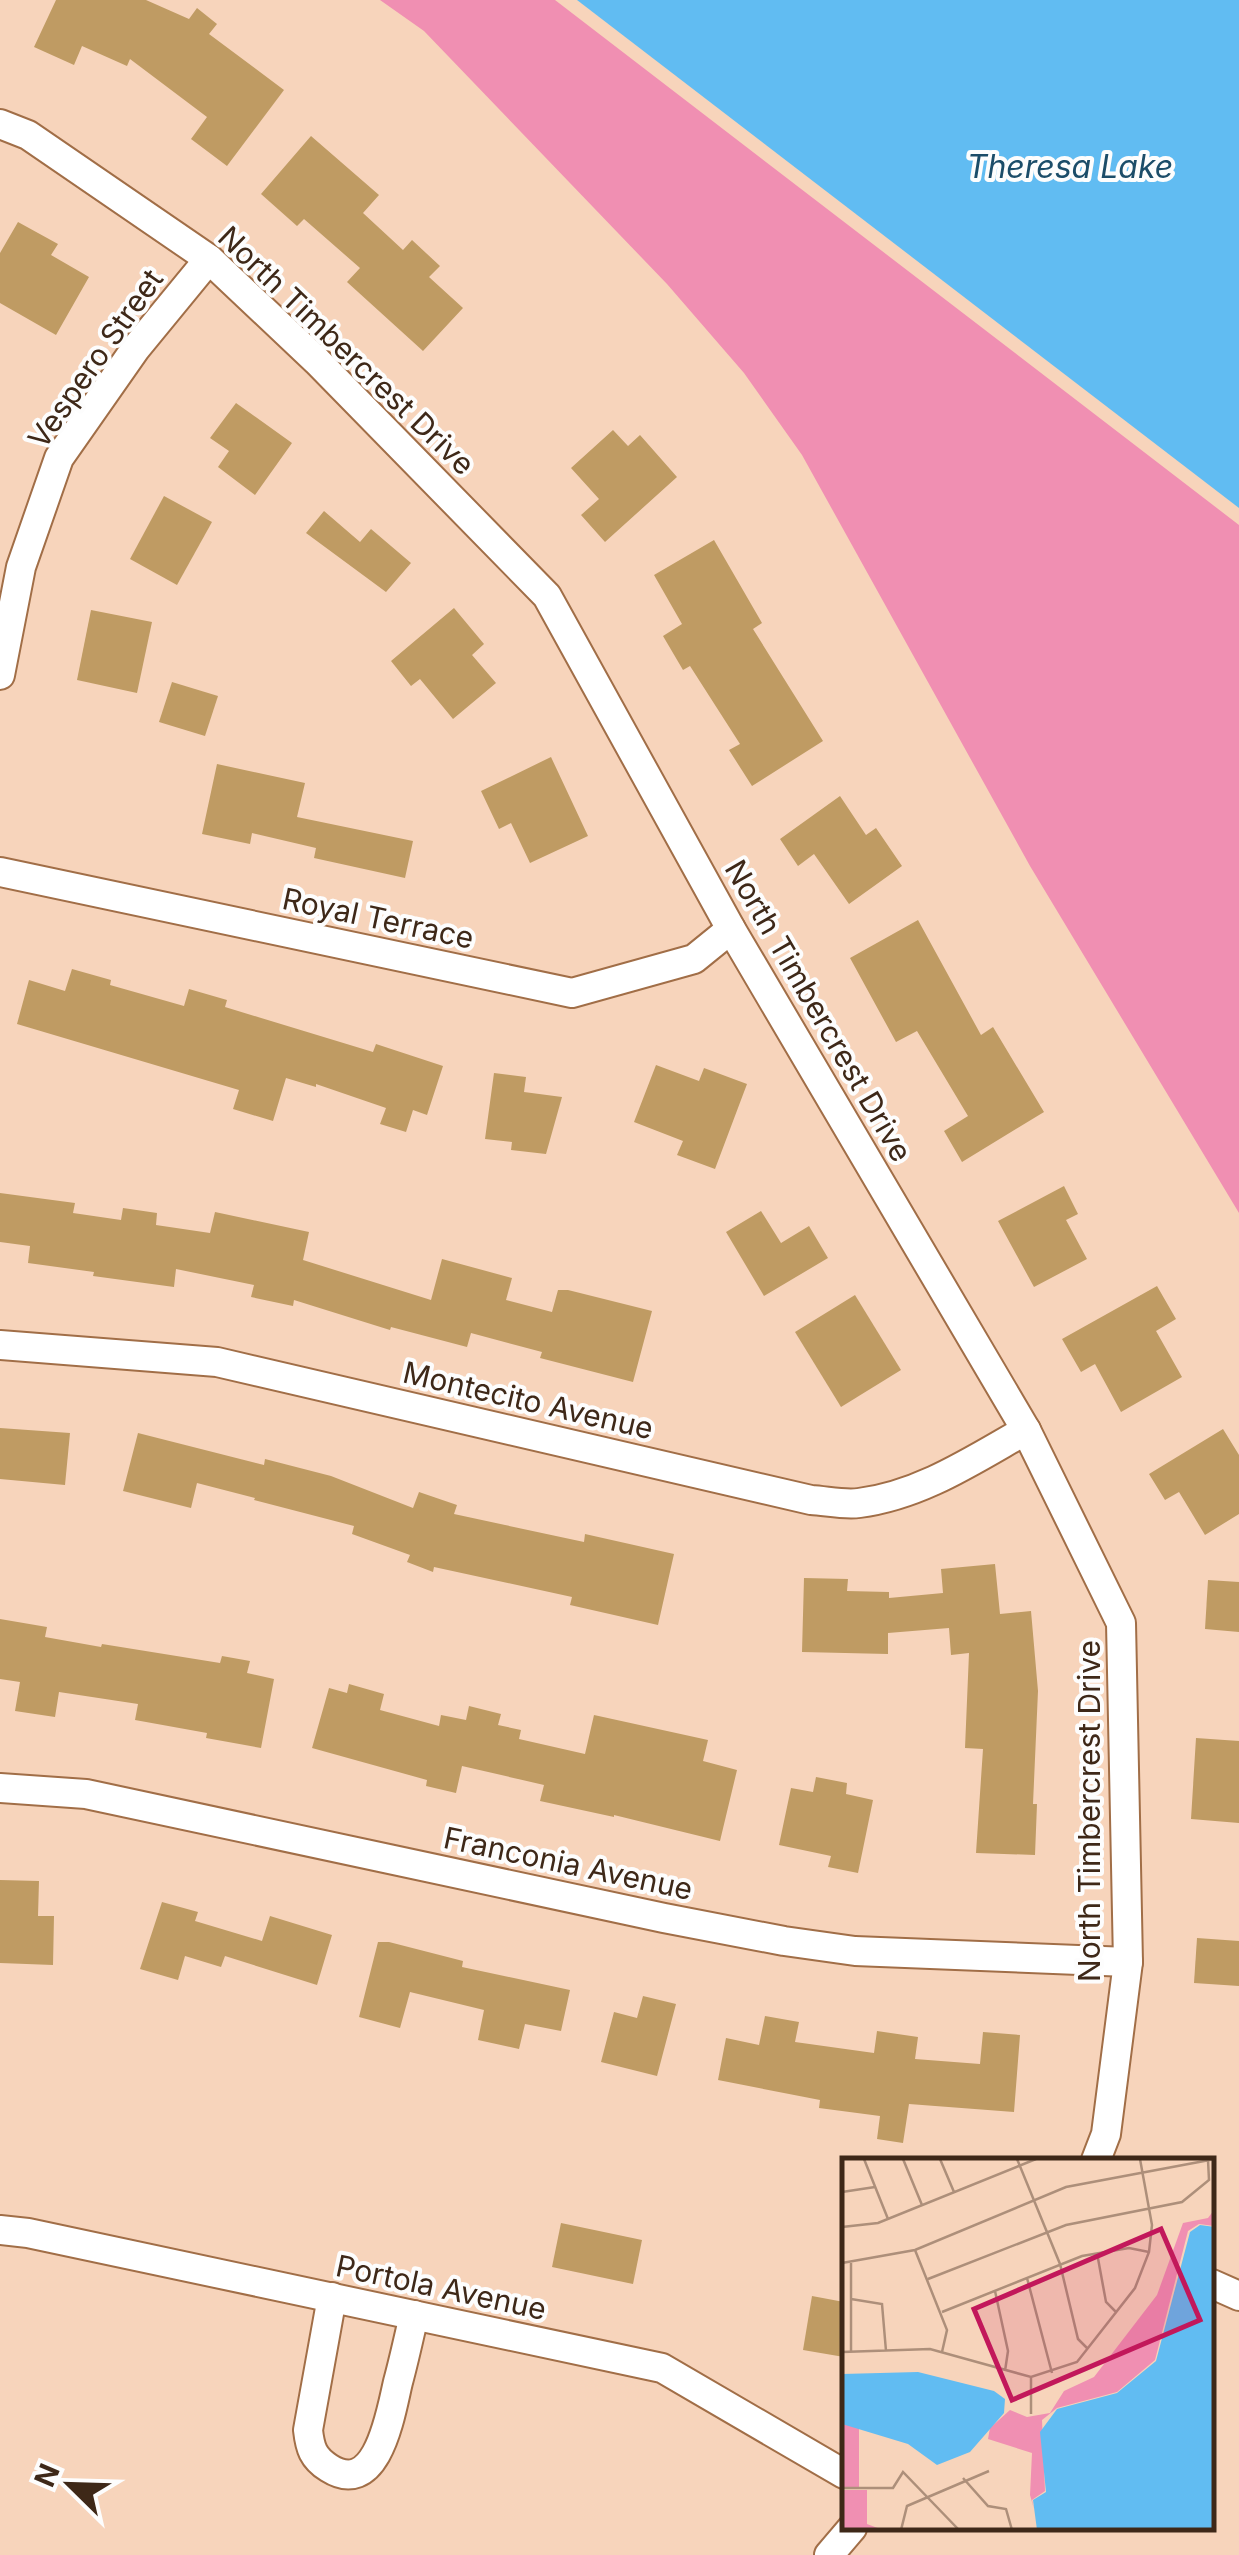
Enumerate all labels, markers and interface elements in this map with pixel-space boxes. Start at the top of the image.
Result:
water label: Theresa Lake [967,147,1173,186]
street label: North Timbercrest Drive [211,219,482,482]
street label: Vespero Street [20,262,170,455]
street label: North Timbercrest Drive [718,853,920,1168]
street label: Royal Terrace [279,880,477,956]
street label: Montecito Avenue [400,1354,657,1446]
street label: North Timbercrest Drive [1071,1640,1107,1982]
street label: Franconia Avenue [440,1819,696,1907]
inset map [842,2158,1214,2530]
street label: Portola Avenue [333,2247,550,2327]
north arrow [20,2435,120,2535]
text: N [27,2459,67,2492]

